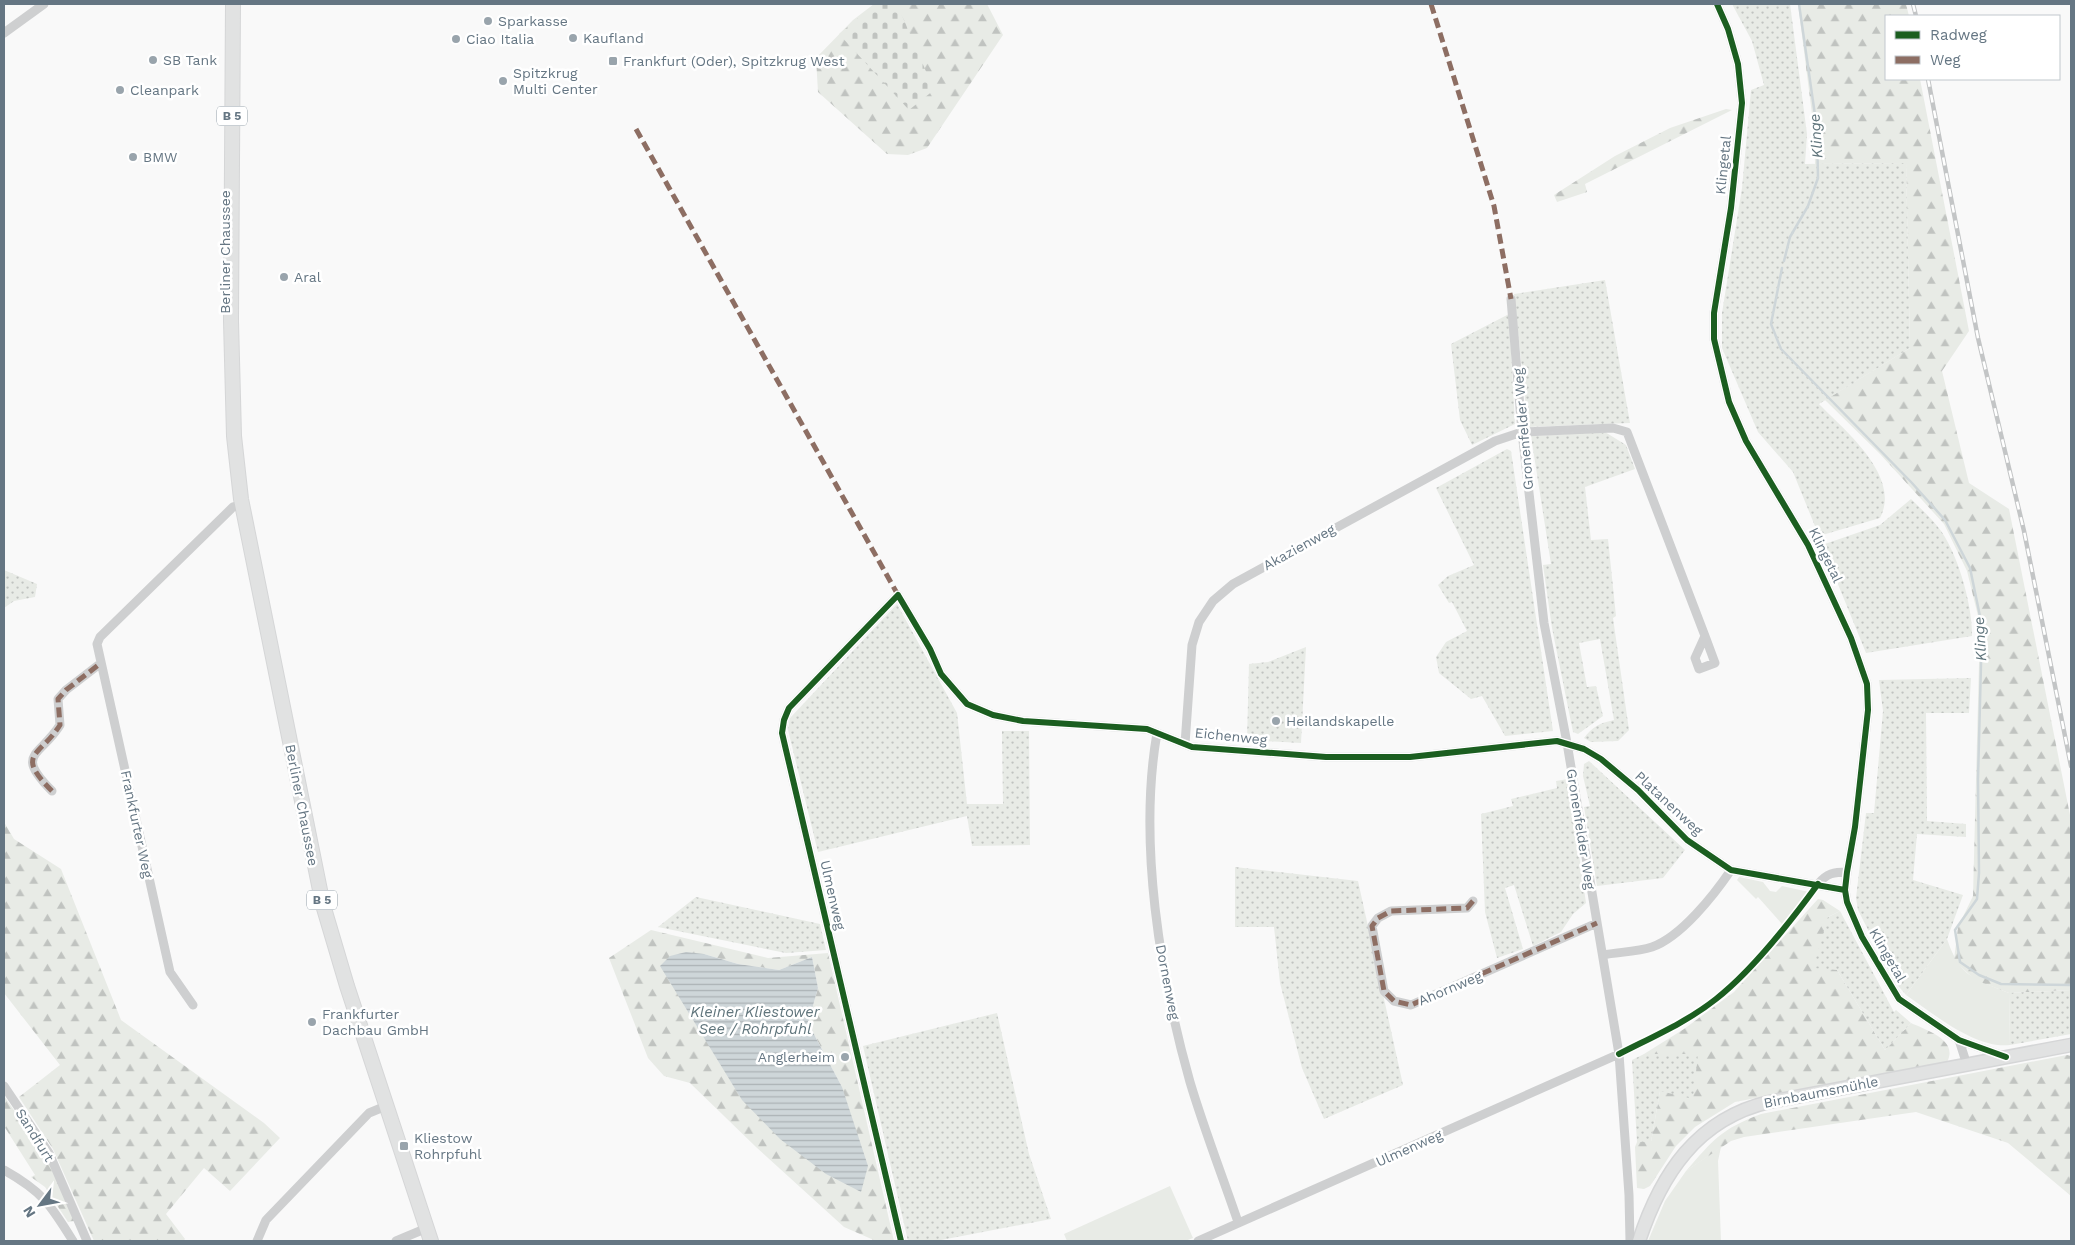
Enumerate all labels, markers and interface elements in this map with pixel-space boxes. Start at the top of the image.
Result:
place label: Sparkasse [498,13,568,29]
marker: Sparkasse [482,15,494,27]
legend [1885,15,2060,80]
text: Radweg [1930,26,1987,44]
place label: Kaufland [583,30,644,46]
place label: Ciao Italia [466,31,534,47]
marker: Kaufland [567,32,579,44]
marker: Ciao Italia [450,33,462,45]
text: Weg [1930,51,1961,69]
place label: SB Tank [163,52,217,68]
place label: Frankfurt (Oder), Spitzkrug West [623,53,845,69]
marker: SB Tank [147,54,159,66]
marker: Frankfurt (Oder), Spitzkrug West [607,55,619,67]
place label: Spitzkrug Multi Center [513,65,598,97]
marker: Spitzkrug Multi Center [497,75,509,87]
place label: Cleanpark [130,82,199,98]
marker: Cleanpark [114,84,126,96]
road number: B 5 [217,106,247,125]
water label: Klinge [1805,113,1827,159]
street label: Klingetal [1712,134,1734,195]
place label: BMW [143,149,178,165]
marker: BMW [127,151,139,163]
street label: Berliner Chaussee [217,190,233,314]
place label: Aral [294,269,322,285]
marker: Aral [278,271,290,283]
street label: Gronenfelder Weg [1510,367,1536,491]
street label: Akazienweg [1260,520,1338,573]
street label: Klingetal [1806,525,1846,586]
water label: Klinge [1970,616,1990,662]
place label: Heilandskapelle [1286,713,1394,729]
marker: Heilandskapelle [1270,715,1282,727]
street label: Eichenweg [1194,724,1269,748]
street label: Berliner Chaussee [282,743,322,867]
street label: Gronenfelder Weg [1564,767,1599,891]
street label: Platanenweg [1632,768,1707,839]
street label: Frankfurter Weg [118,769,156,880]
street label: Ulmenweg [817,859,849,932]
road number: B 5 [307,890,337,910]
street label: Klingetal [1866,925,1910,985]
street label: Dornenweg [1153,943,1183,1022]
street label: Ahornweg [1416,967,1485,1009]
water label: Kleiner Kliestower See / Rohrpfuhl [690,1003,821,1038]
place label: Frankfurter Dachbau GmbH [322,1006,429,1038]
marker: Frankfurter Dachbau GmbH [306,1016,318,1028]
place label: Anglerheim [758,1049,835,1065]
marker: Anglerheim [839,1051,851,1063]
street label: Birnbaumsmühle [1762,1073,1880,1111]
street label: Sandfurt [12,1106,58,1165]
street label: Ulmenweg [1373,1126,1445,1170]
place label: Kliestow Rohrpfuhl [414,1130,482,1162]
marker: Kliestow Rohrpfuhl [398,1140,410,1152]
north arrow [15,1180,65,1230]
text: N [19,1203,39,1221]

